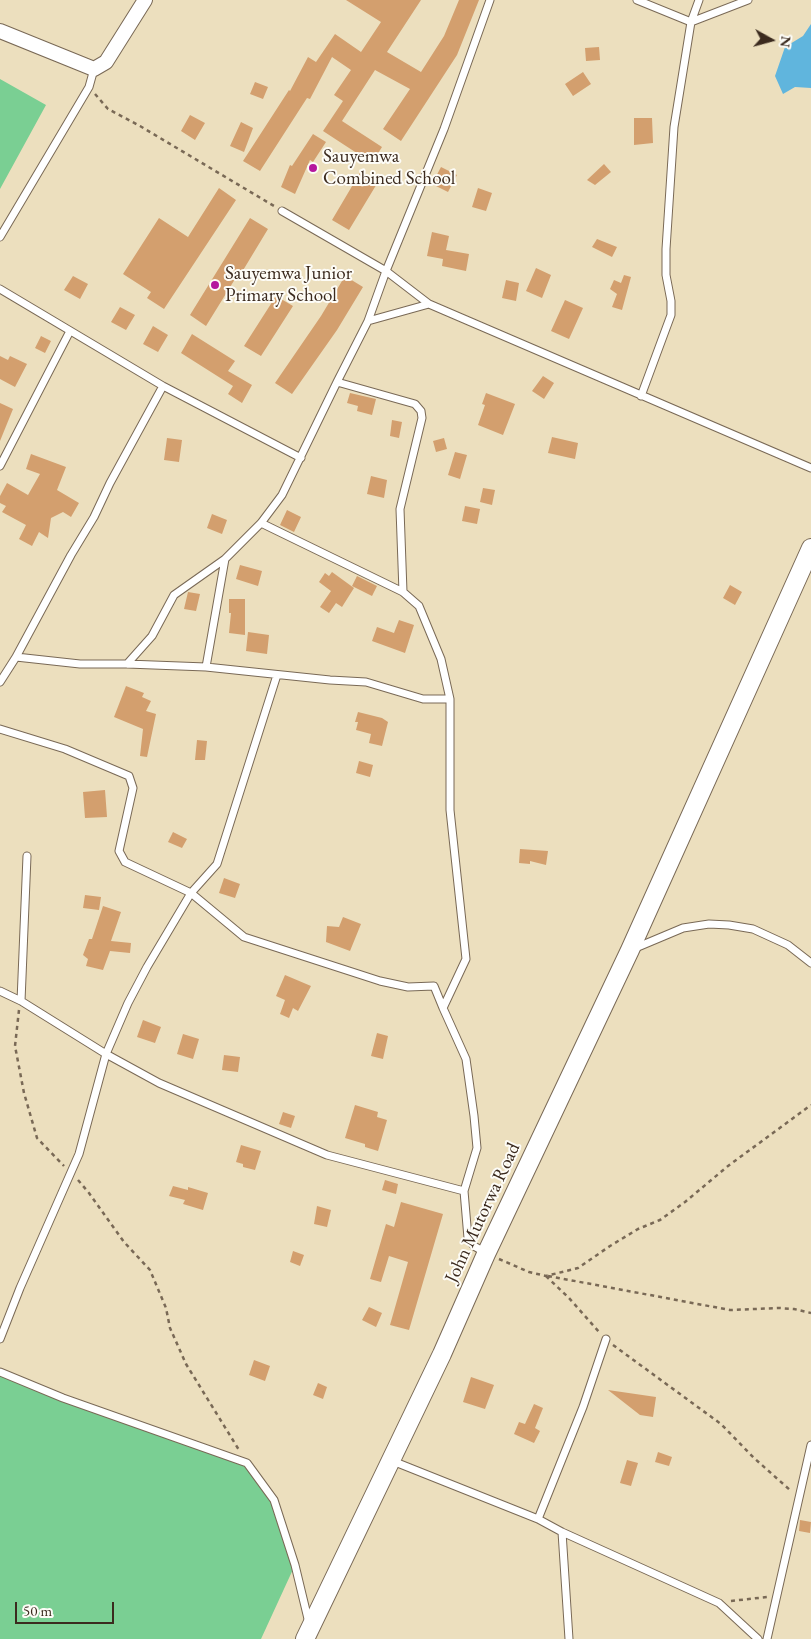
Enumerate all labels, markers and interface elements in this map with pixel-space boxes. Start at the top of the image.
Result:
north arrow [746,15,796,65]
text: N [776,35,796,49]
place label: Sauyemwa Combined School [323,146,455,190]
marker: Sauyemwa Combined School [307,162,319,174]
place label: Sauyemwa Junior Primary School [225,263,352,307]
marker: Sauyemwa Junior Primary School [209,279,221,291]
street label: John Mutorwa Road [441,1139,525,1287]
scale bar [18,1592,116,1624]
text: 50 m [23,1601,52,1620]

